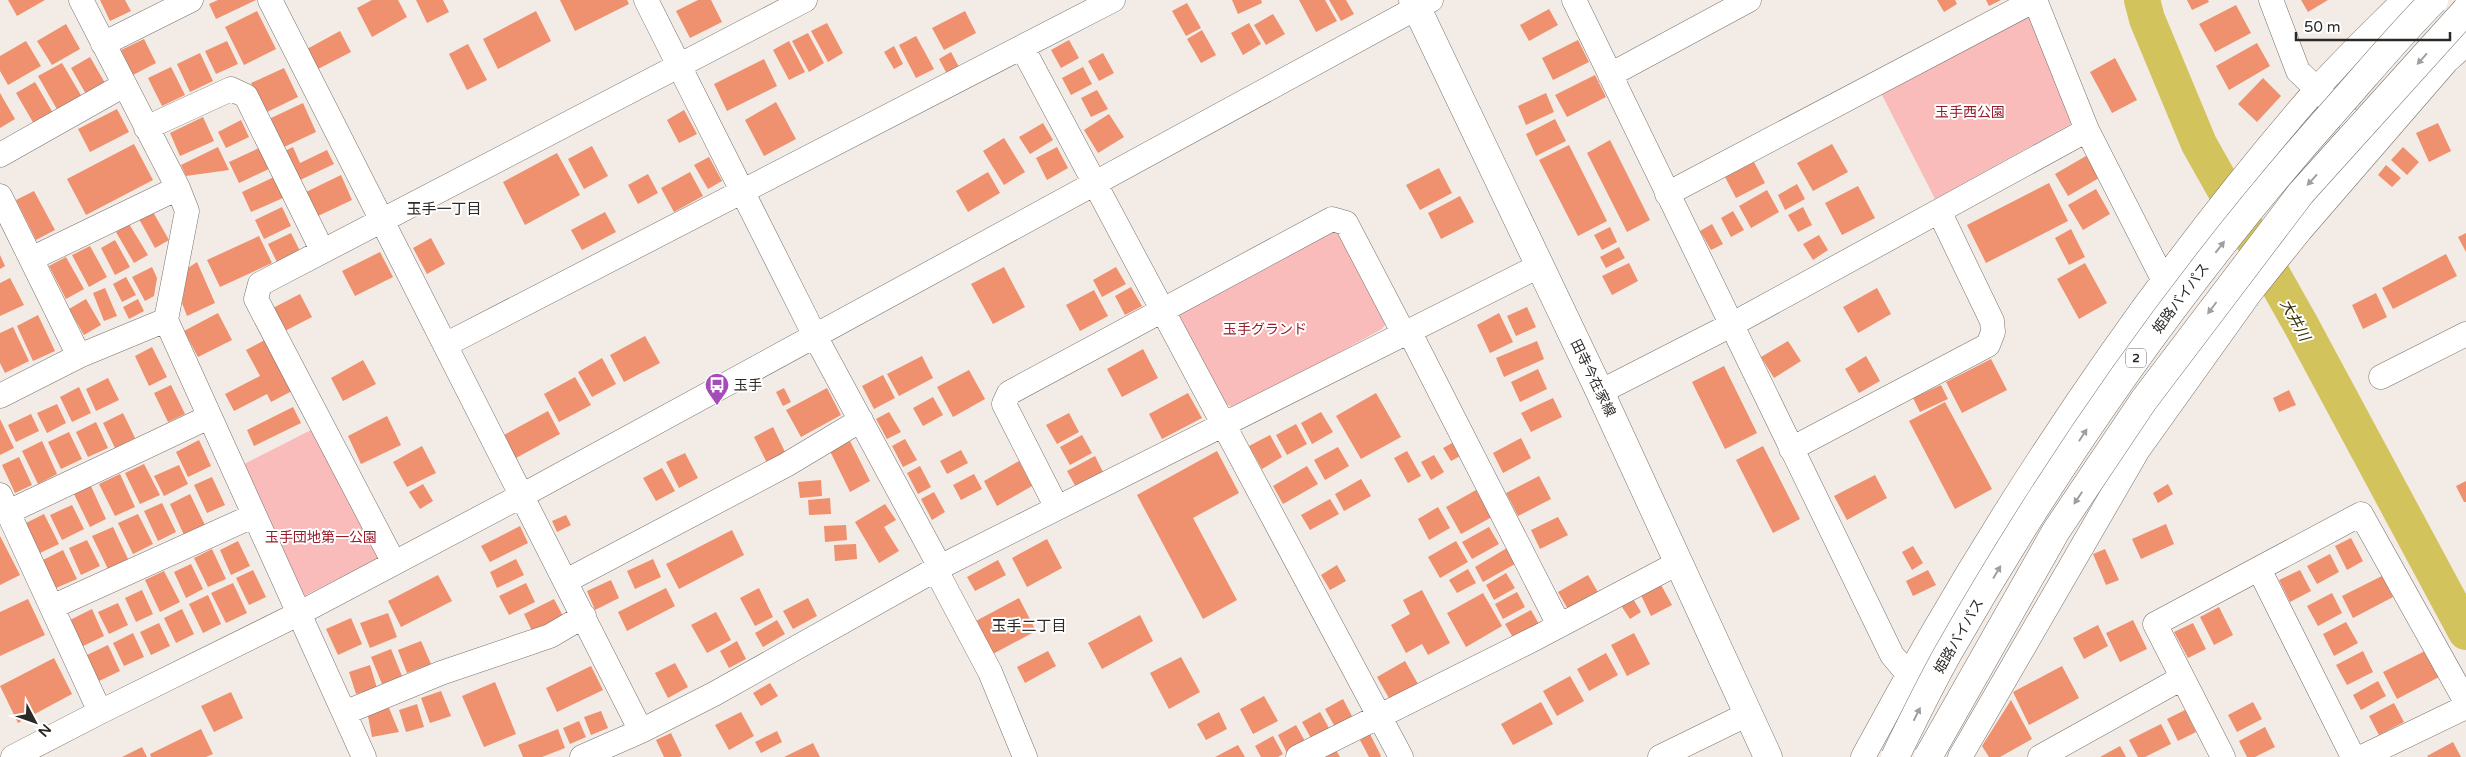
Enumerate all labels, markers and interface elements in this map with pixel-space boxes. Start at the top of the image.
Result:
scale bar [2296,10,2450,42]
text: 50 m [2304,18,2341,36]
one-way arrow [2416,53,2427,66]
park label: 玉手西公園 [1935,104,2005,121]
one-way arrow [2307,173,2318,186]
district label: 玉手一丁目 [406,200,482,218]
one-way arrow [2215,241,2226,254]
street label: 姫路バイパス [2149,259,2213,337]
water label: 大井川 [2276,296,2315,346]
one-way arrow [2207,301,2218,314]
park label: 玉手グランド [1223,321,1307,338]
street label: 田寺今在家線 [1567,337,1619,419]
road number: 2 [2126,348,2146,368]
bus stop icon: 玉手 [704,372,730,406]
place label: 玉手 [734,377,762,394]
one-way arrow [2079,428,2088,442]
one-way arrow [2074,491,2083,505]
park label: 玉手団地第一公園 [265,529,377,546]
one-way arrow [1992,566,2001,579]
street label: 姫路バイパス [1931,595,1987,677]
district label: 玉手二丁目 [991,617,1067,635]
north arrow [10,697,60,747]
one-way arrow [1913,706,1921,721]
text: N [34,720,55,740]

